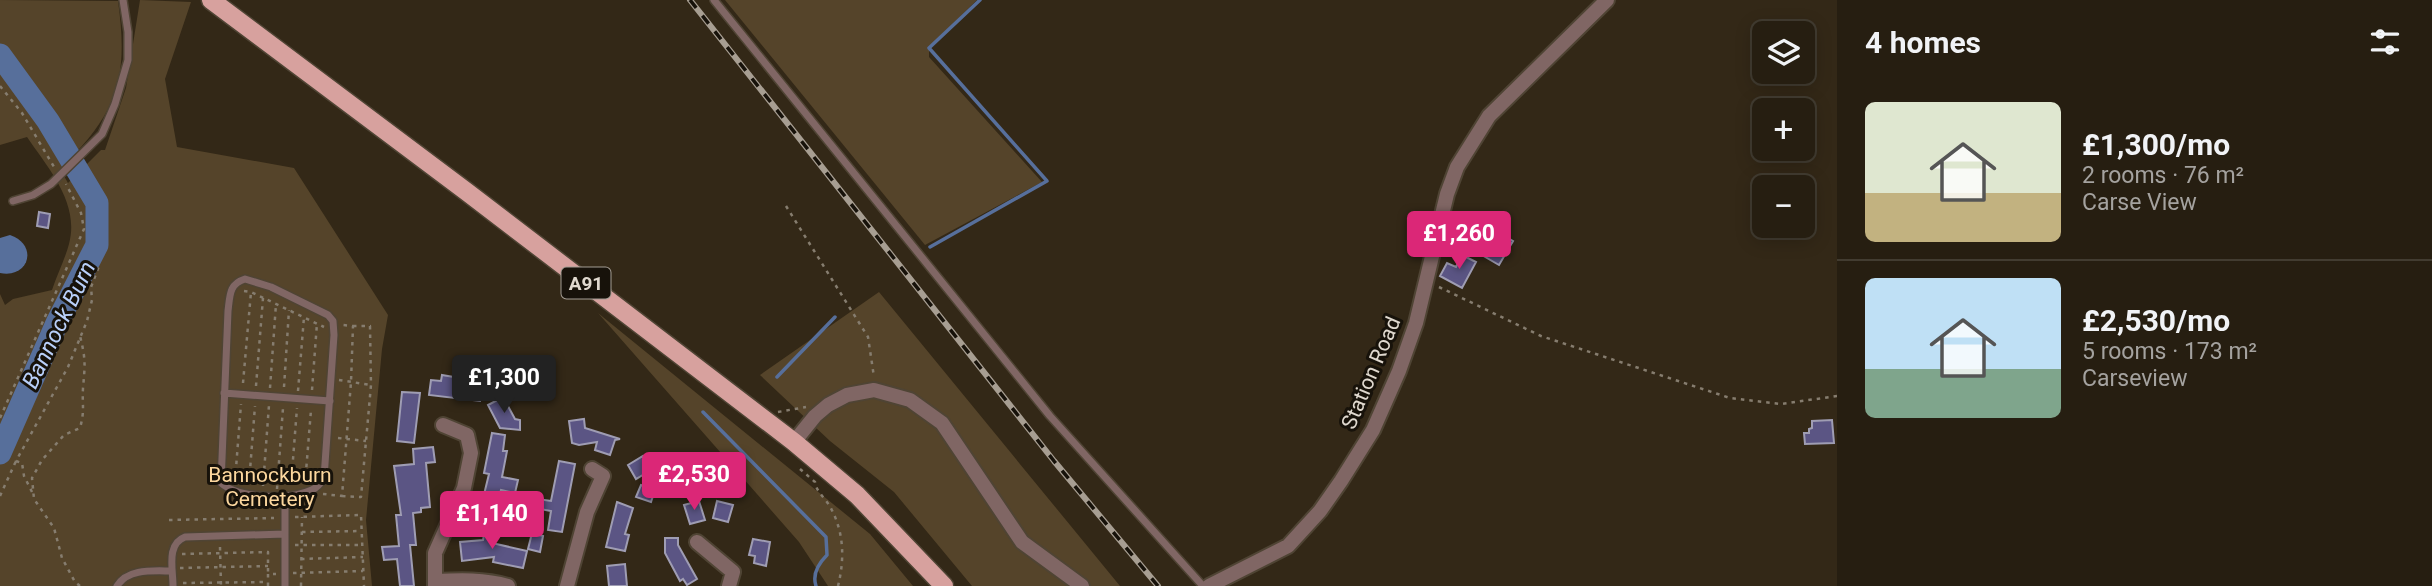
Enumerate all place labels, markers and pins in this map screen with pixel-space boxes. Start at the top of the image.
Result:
pin: £1,260 [1402,212,1516,271]
pin: £1,300 [447,356,561,415]
pin: £2,530 [637,452,751,512]
pin: £1,140 [435,491,549,551]

